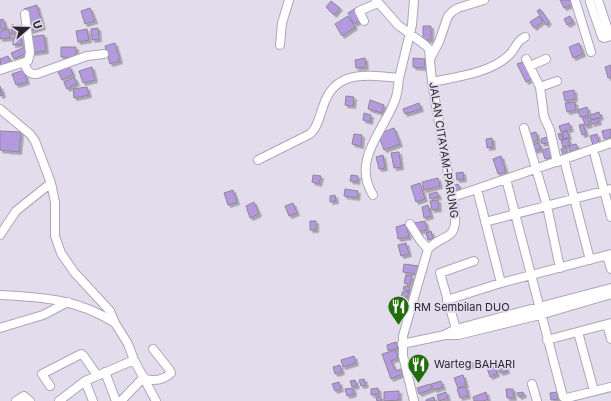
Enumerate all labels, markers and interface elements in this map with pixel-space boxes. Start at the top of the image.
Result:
north arrow [8,8,48,48]
text: U [29,18,45,31]
street label: JALAN CITAYAM-PARUNG [426,81,462,219]
restaurant icon: RM Sembilan DUO [386,294,412,327]
place label: RM Sembilan DUO [414,300,510,314]
restaurant icon: Warteg BAHARI [405,351,431,384]
place label: Warteg BAHARI [434,357,515,371]

